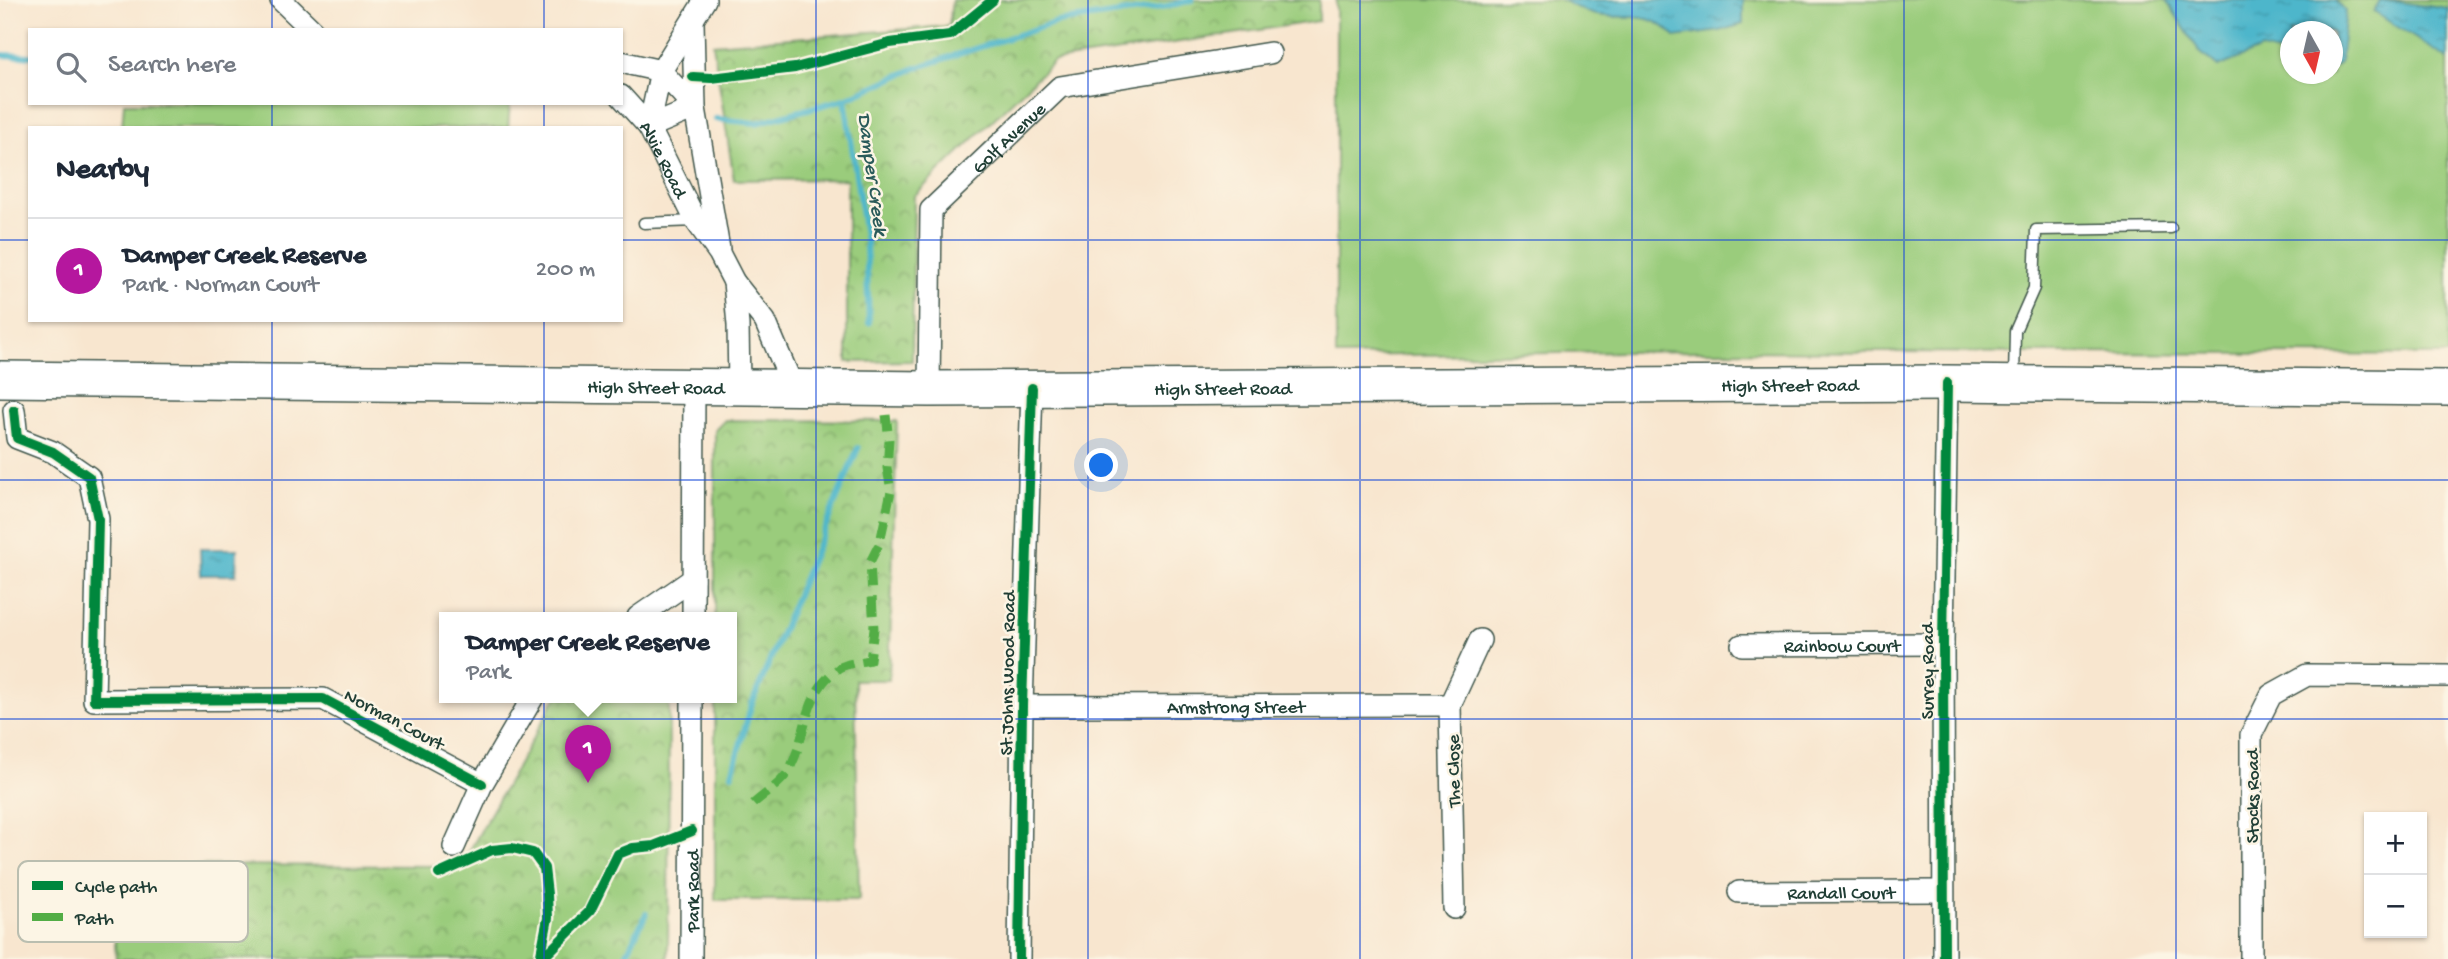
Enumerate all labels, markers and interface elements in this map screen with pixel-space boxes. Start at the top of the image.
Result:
north arrow [2280,21,2343,84]
search box [28,28,623,105]
icon: search [52,48,90,86]
text: Search here [108,51,236,82]
street label: Golf Avenue [968,99,1052,180]
water label: Damper Creek [850,111,892,240]
street label: Alvie Road [633,117,691,204]
text: Nearby [56,154,149,189]
text: Damper Creek Reserve [123,242,366,273]
text: 1 [74,257,84,284]
text: 200 m [536,257,595,284]
text: Park · Norman Court [123,273,318,300]
street label: High Street Road [1721,376,1861,399]
street label: High Street Road [587,377,727,402]
street label: High Street Road [1154,379,1294,403]
your location [1084,448,1118,482]
street label: St Johns Wood Road [997,589,1022,756]
popup [439,612,737,703]
street label: Surrey Road [1918,621,1941,719]
text: Damper Creek Reserve [466,629,710,660]
street label: Rainbow Court [1784,636,1903,660]
text: Park [466,660,510,687]
street label: Norman Court [339,685,449,758]
street label: Armstrong Street [1167,697,1307,721]
pin: 1 [565,725,611,783]
street label: The Close [1443,734,1468,809]
street label: Stocks Road [2243,747,2266,843]
map controls [2364,812,2427,938]
button: + [2364,812,2427,875]
street label: Park Road [683,848,706,933]
legend [18,861,248,942]
button: − [2364,875,2427,938]
text: Cycle path [75,877,157,900]
street label: Randall Court [1787,883,1897,907]
text: Path [74,909,114,932]

